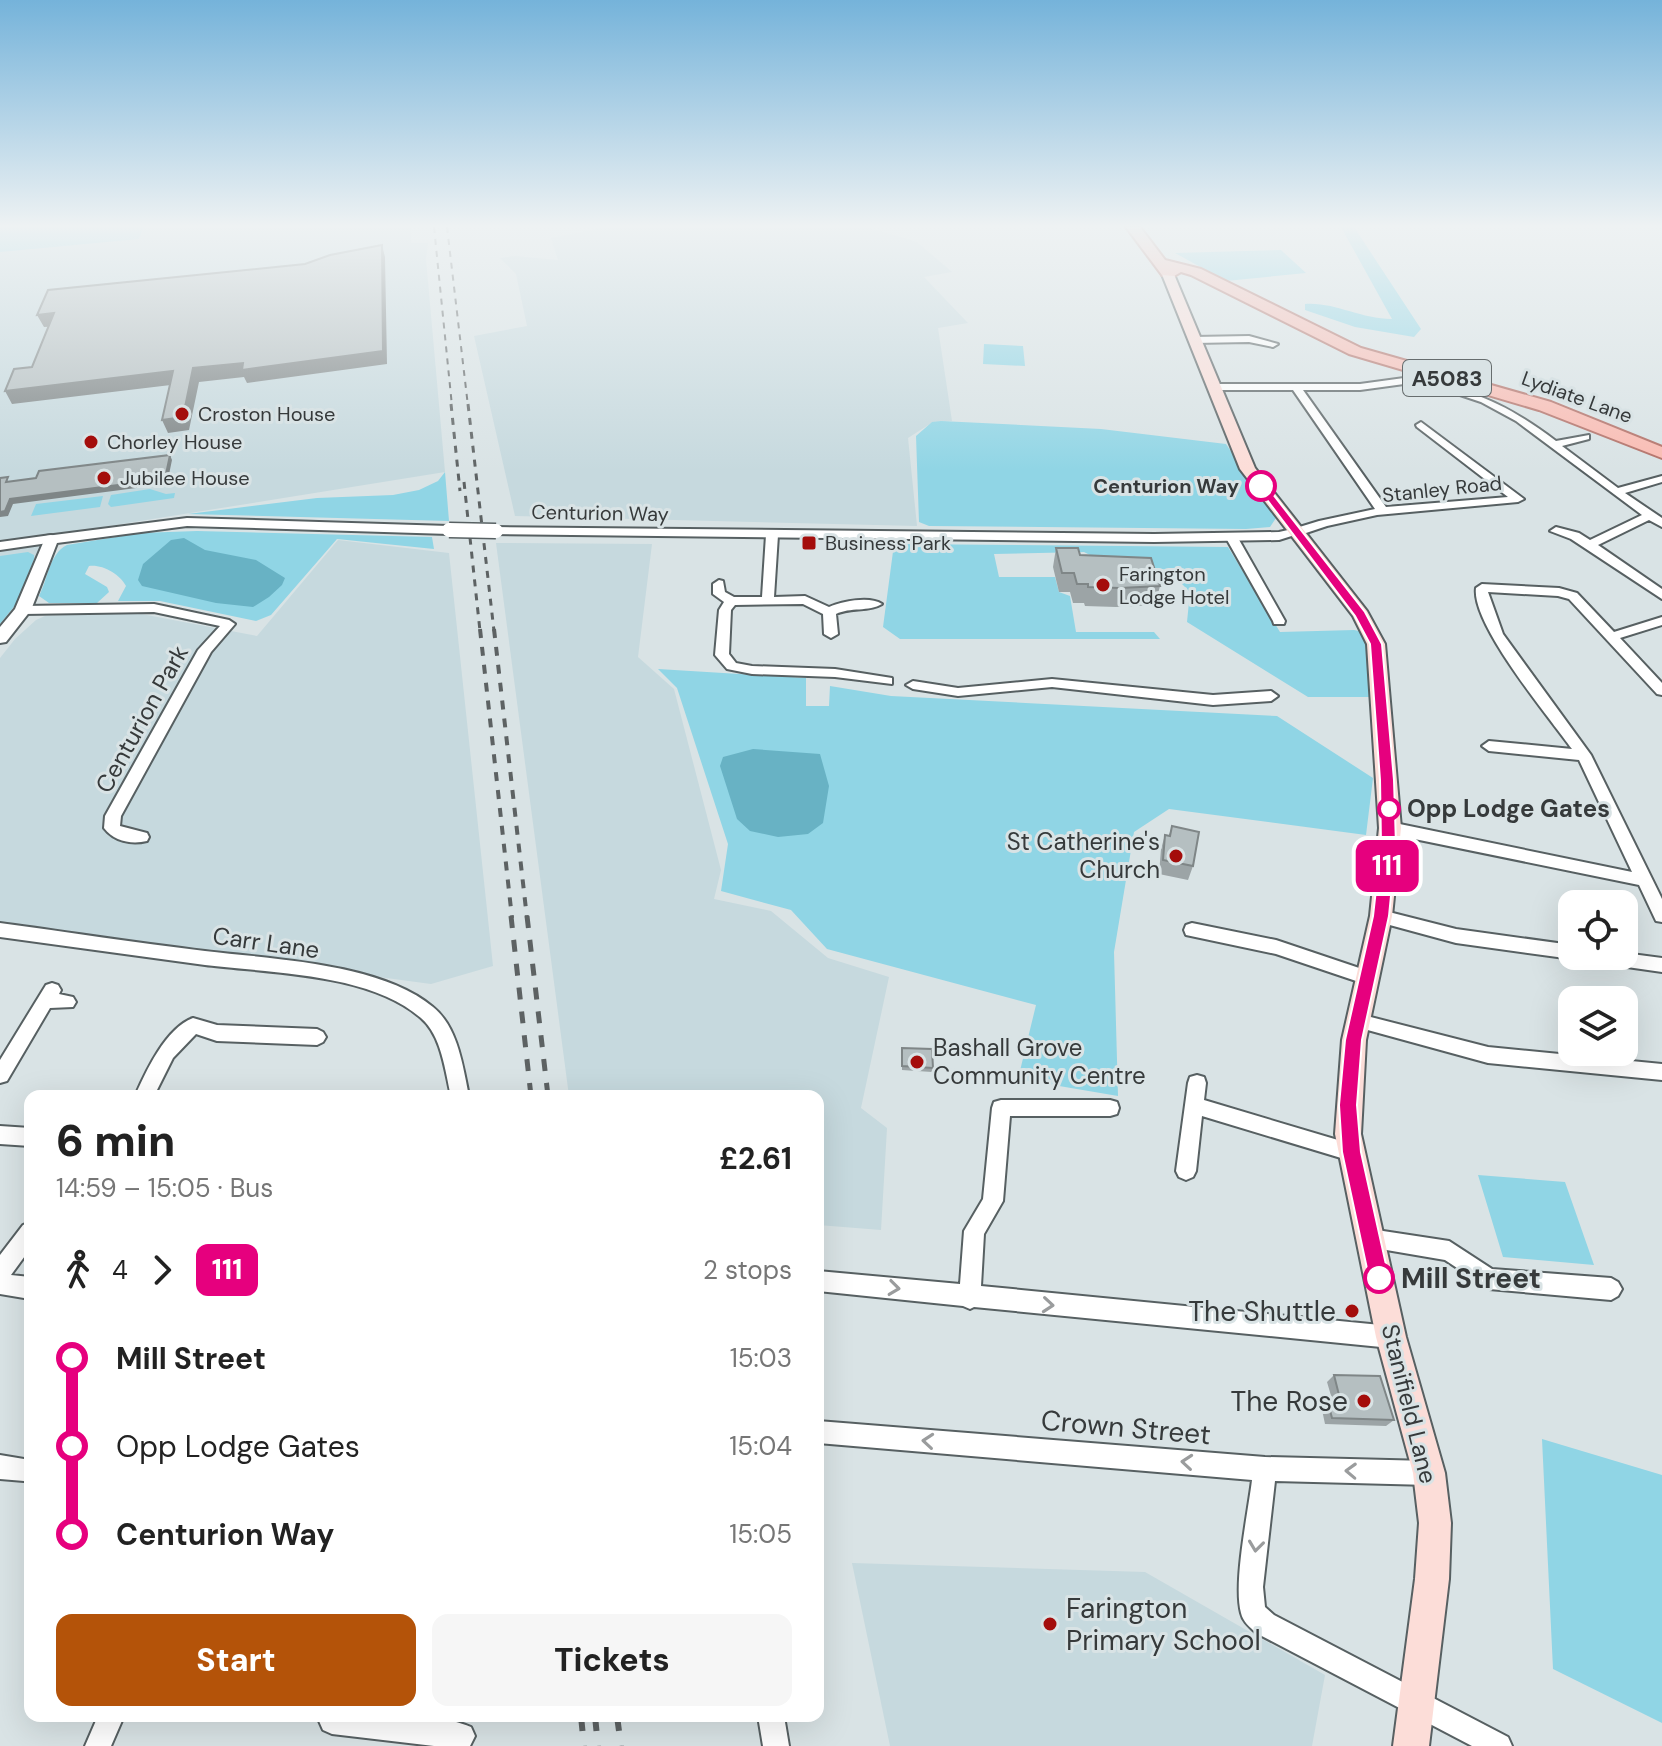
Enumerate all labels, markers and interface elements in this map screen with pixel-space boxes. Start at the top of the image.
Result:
road number: A5083 [1403,360,1491,396]
street label: Lydiate Lane [1518,365,1636,429]
place label: Croston House [198,401,335,427]
marker: Croston House [173,405,191,423]
place label: Chorley House [107,429,242,455]
marker: Chorley House [82,433,100,451]
place label: Jubilee House [120,465,250,491]
marker: Jubilee House [95,469,113,487]
street label: Stanley Road [1381,470,1503,508]
marker: Centurion Way [1246,471,1276,501]
place label: Centurion Way [1093,473,1239,499]
street label: Centurion Way [531,499,669,527]
place label: Business Park [825,530,951,556]
marker: Business Park [800,534,818,552]
place label: Farington Lodge Hotel [1119,561,1229,610]
marker: Farington Lodge Hotel [1094,576,1112,594]
street label: Centurion Park [88,639,195,798]
place label: Opp Lodge Gates [1407,793,1610,824]
marker: Opp Lodge Gates [1378,798,1400,820]
place label: St Catherine's Church [1007,826,1160,885]
line badge: 111 [1341,840,1433,892]
marker: St Catherine's Church [1167,847,1185,865]
text: 111 [1372,847,1402,884]
map controls [1558,890,1638,1066]
button: locate [1558,890,1638,970]
street label: Carr Lane [211,920,321,965]
button: layers [1558,986,1638,1066]
place label: Bashall Grove Community Centre [933,1032,1146,1091]
marker: Bashall Grove Community Centre [908,1053,926,1071]
text: 6 min [56,1112,175,1170]
text: £2.61 [719,1139,792,1178]
text: 14:59 – 15:05 · Bus [56,1171,273,1205]
icon: walk [56,1248,100,1292]
icon: forward [140,1248,184,1292]
text: 111 [212,1251,242,1288]
text: 4 [112,1253,128,1287]
text: 2 stops [703,1253,792,1287]
place label: Mill Street [1401,1260,1541,1297]
marker: Mill Street [1364,1263,1394,1293]
one-way arrow [887,1279,901,1296]
place label: The Shuttle [1188,1293,1336,1330]
one-way arrow [1042,1296,1055,1313]
marker: The Shuttle [1343,1302,1361,1320]
street label: Stanifield Lane [1375,1321,1444,1487]
text: Mill Street [116,1339,266,1378]
text: 15:03 [730,1341,792,1375]
place label: The Rose [1230,1383,1348,1420]
marker: The Rose [1355,1392,1373,1410]
street label: Crown Street [1040,1402,1212,1453]
text: Opp Lodge Gates [116,1427,360,1466]
text: 15:04 [729,1429,792,1463]
one-way arrow [921,1433,934,1450]
one-way arrow [1181,1454,1194,1471]
one-way arrow [1344,1463,1357,1480]
text: Centurion Way [116,1515,334,1554]
text: 15:05 [729,1517,792,1551]
one-way arrow [1247,1540,1264,1553]
place label: Farington Primary School [1066,1590,1261,1659]
button: Start [56,1614,416,1706]
button: Tickets [432,1614,792,1706]
marker: Farington Primary School [1041,1615,1059,1633]

